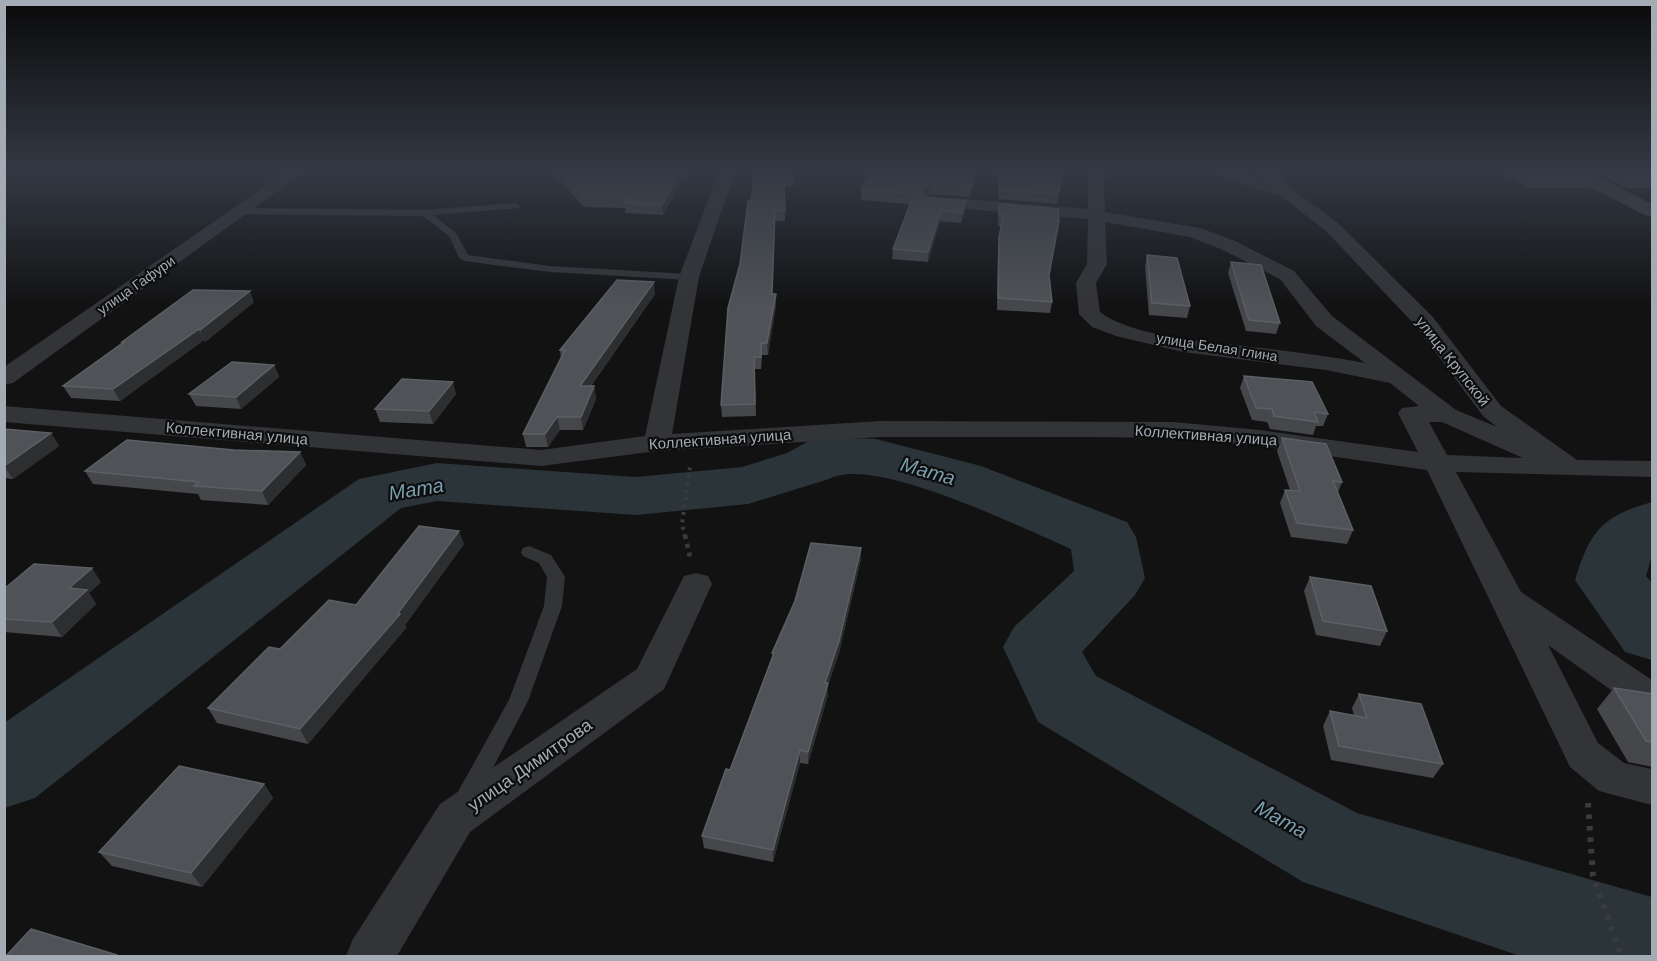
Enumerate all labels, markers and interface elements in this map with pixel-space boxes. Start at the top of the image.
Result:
street label: улица Гафури [94,252,178,318]
street label: улица Крупской [1413,313,1493,409]
street label: улица Белая глина [1155,330,1279,365]
street label: Коллективная улица [165,418,309,448]
street label: Коллективная улица [1134,422,1278,449]
street label: Коллективная улица [648,425,792,452]
water label: Мата [898,453,958,489]
water label: Мата [387,474,445,504]
street label: улица Димитрова [464,714,597,815]
water label: Мата [1251,796,1311,842]

